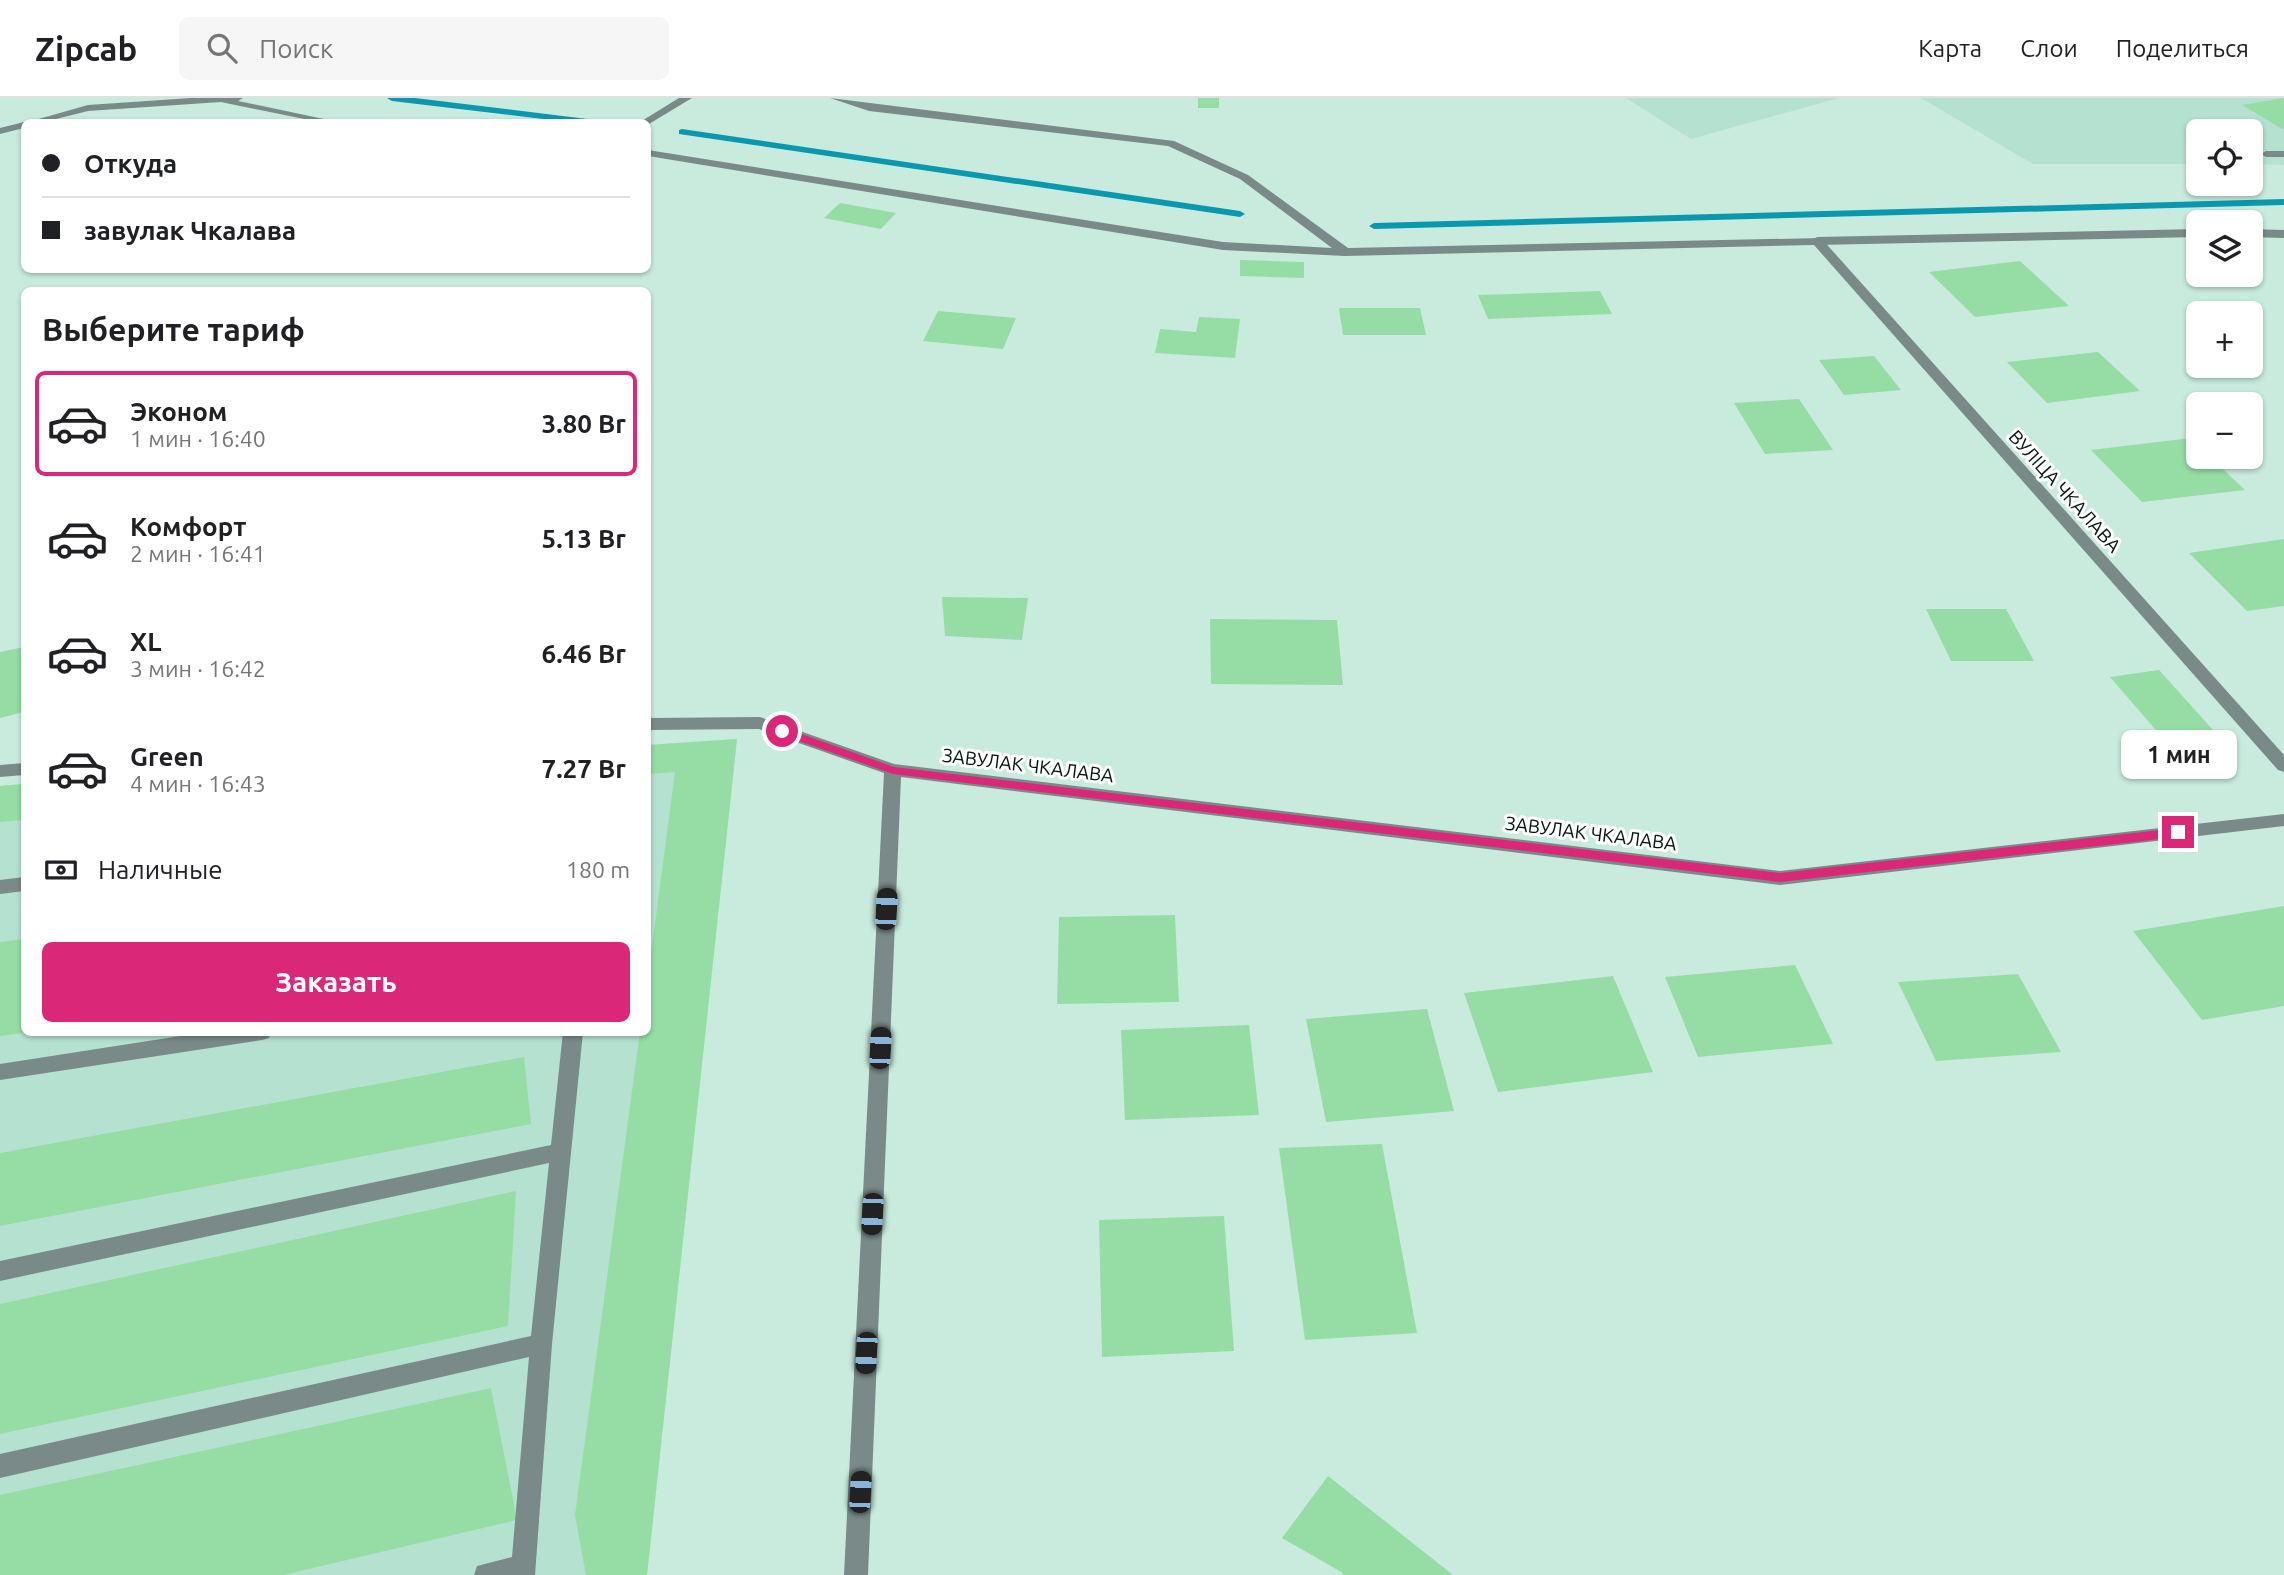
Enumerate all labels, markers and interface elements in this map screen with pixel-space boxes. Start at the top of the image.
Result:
search box [179,17,669,80]
icon: search [203,29,241,67]
text: Zipcab [35,30,137,67]
text: Поиск [259,34,333,63]
text: Карта [1918,35,1982,62]
text: Слои [2020,35,2078,62]
text: Поделиться [2116,35,2249,62]
map controls [2186,119,2263,469]
button: locate [2186,119,2263,196]
text: Откуда [84,149,177,178]
button: layers [2186,210,2263,287]
text: завулак Чкалава [84,216,296,245]
button: + [2186,301,2263,378]
text: Выберите тариф [42,311,305,347]
icon: car [46,392,109,455]
button: − [2186,392,2263,469]
text: Эконом [130,397,227,426]
text: 3.80 Br [542,409,626,438]
street label: ВУЛІЦА ЧКАЛАВА [2004,425,2126,557]
text: 1 мин · 16:40 [130,426,266,451]
icon: car [46,507,109,570]
text: Комфорт [130,512,246,541]
text: 5.13 Br [542,524,626,553]
text: 2 мин · 16:41 [130,541,266,566]
icon: car [46,622,109,685]
text: XL [130,627,161,656]
text: 6.46 Br [542,639,626,668]
text: 3 мин · 16:42 [130,656,266,681]
route start [766,715,798,747]
callout: 1 мин [2120,730,2236,780]
icon: car [46,737,109,800]
text: Green [130,742,204,771]
text: 1 мин [2147,742,2211,767]
street label: ЗАВУЛАК ЧКАЛАВА [941,744,1116,787]
text: 7.27 Br [542,754,626,783]
text: 4 мин · 16:43 [130,771,266,796]
street label: ЗАВУЛАК ЧКАЛАВА [1504,812,1679,855]
route end [2162,816,2194,848]
icon: cash [42,851,80,889]
text: Наличные [98,855,223,884]
text: 180 m [566,857,630,882]
car [875,887,898,931]
button: Заказать [42,942,630,1022]
car [869,1026,892,1070]
car [861,1192,884,1236]
car [855,1331,878,1375]
car [849,1470,872,1514]

